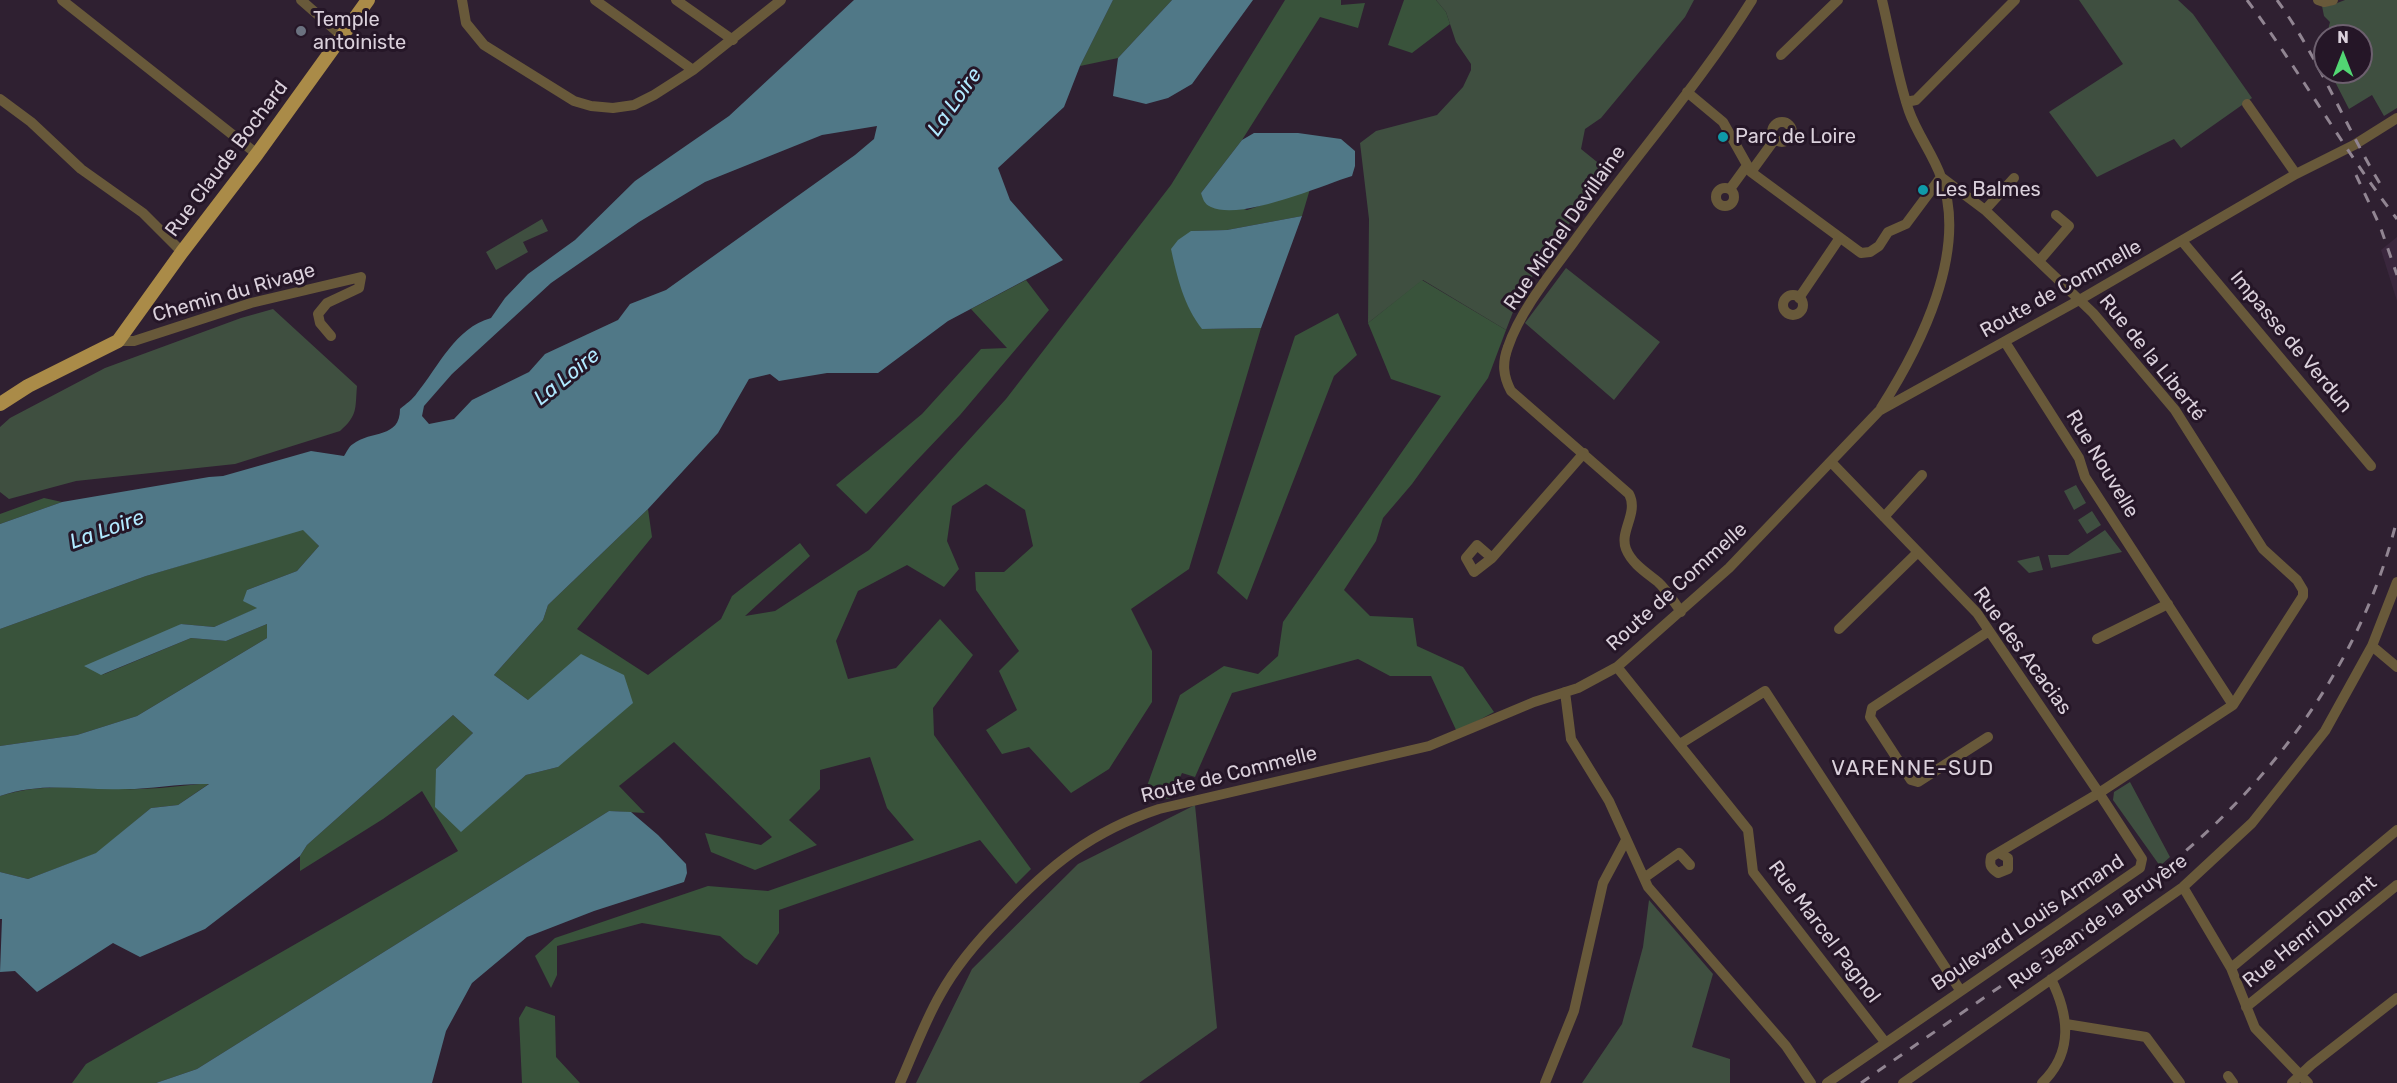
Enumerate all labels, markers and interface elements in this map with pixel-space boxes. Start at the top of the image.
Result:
place label: Temple antoiniste [313,8,406,55]
marker: Temple antoiniste [294,24,308,38]
north arrow [2313,24,2373,84]
text: N [2337,28,2349,47]
water label: La Loire [923,63,987,141]
street label: Rue Claude Bochard [161,76,293,242]
place label: Parc de Loire [1735,125,1856,149]
marker: Parc de Loire [1716,130,1730,144]
street label: Rue Michel Devillaine [1499,141,1631,315]
place label: Les Balmes [1935,178,2041,202]
marker: Les Balmes [1916,183,1930,197]
street label: Route de Commelle [1976,235,2146,343]
street label: Chemin du Rivage [150,258,318,328]
street label: Impasse de Verdun [2225,266,2357,418]
street label: Rue de la Liberté [2094,290,2210,426]
water label: La Loire [529,343,605,411]
street label: Rue Nouvelle [2060,406,2144,522]
water label: La Loire [66,505,148,555]
street label: Route de Commelle [1602,518,1752,656]
street label: Rue des Acacias [1968,582,2076,720]
street label: Route de Commelle [1138,741,1320,809]
district label: VARENNE-SUD [1831,756,1995,782]
street label: Rue Jean de la Bruyère [2004,849,2192,995]
street label: Boulevard Louis Armand [1927,850,2129,996]
street label: Rue Marcel Pagnol [1763,856,1885,1008]
street label: Rue Henri Dunant [2238,871,2382,993]

